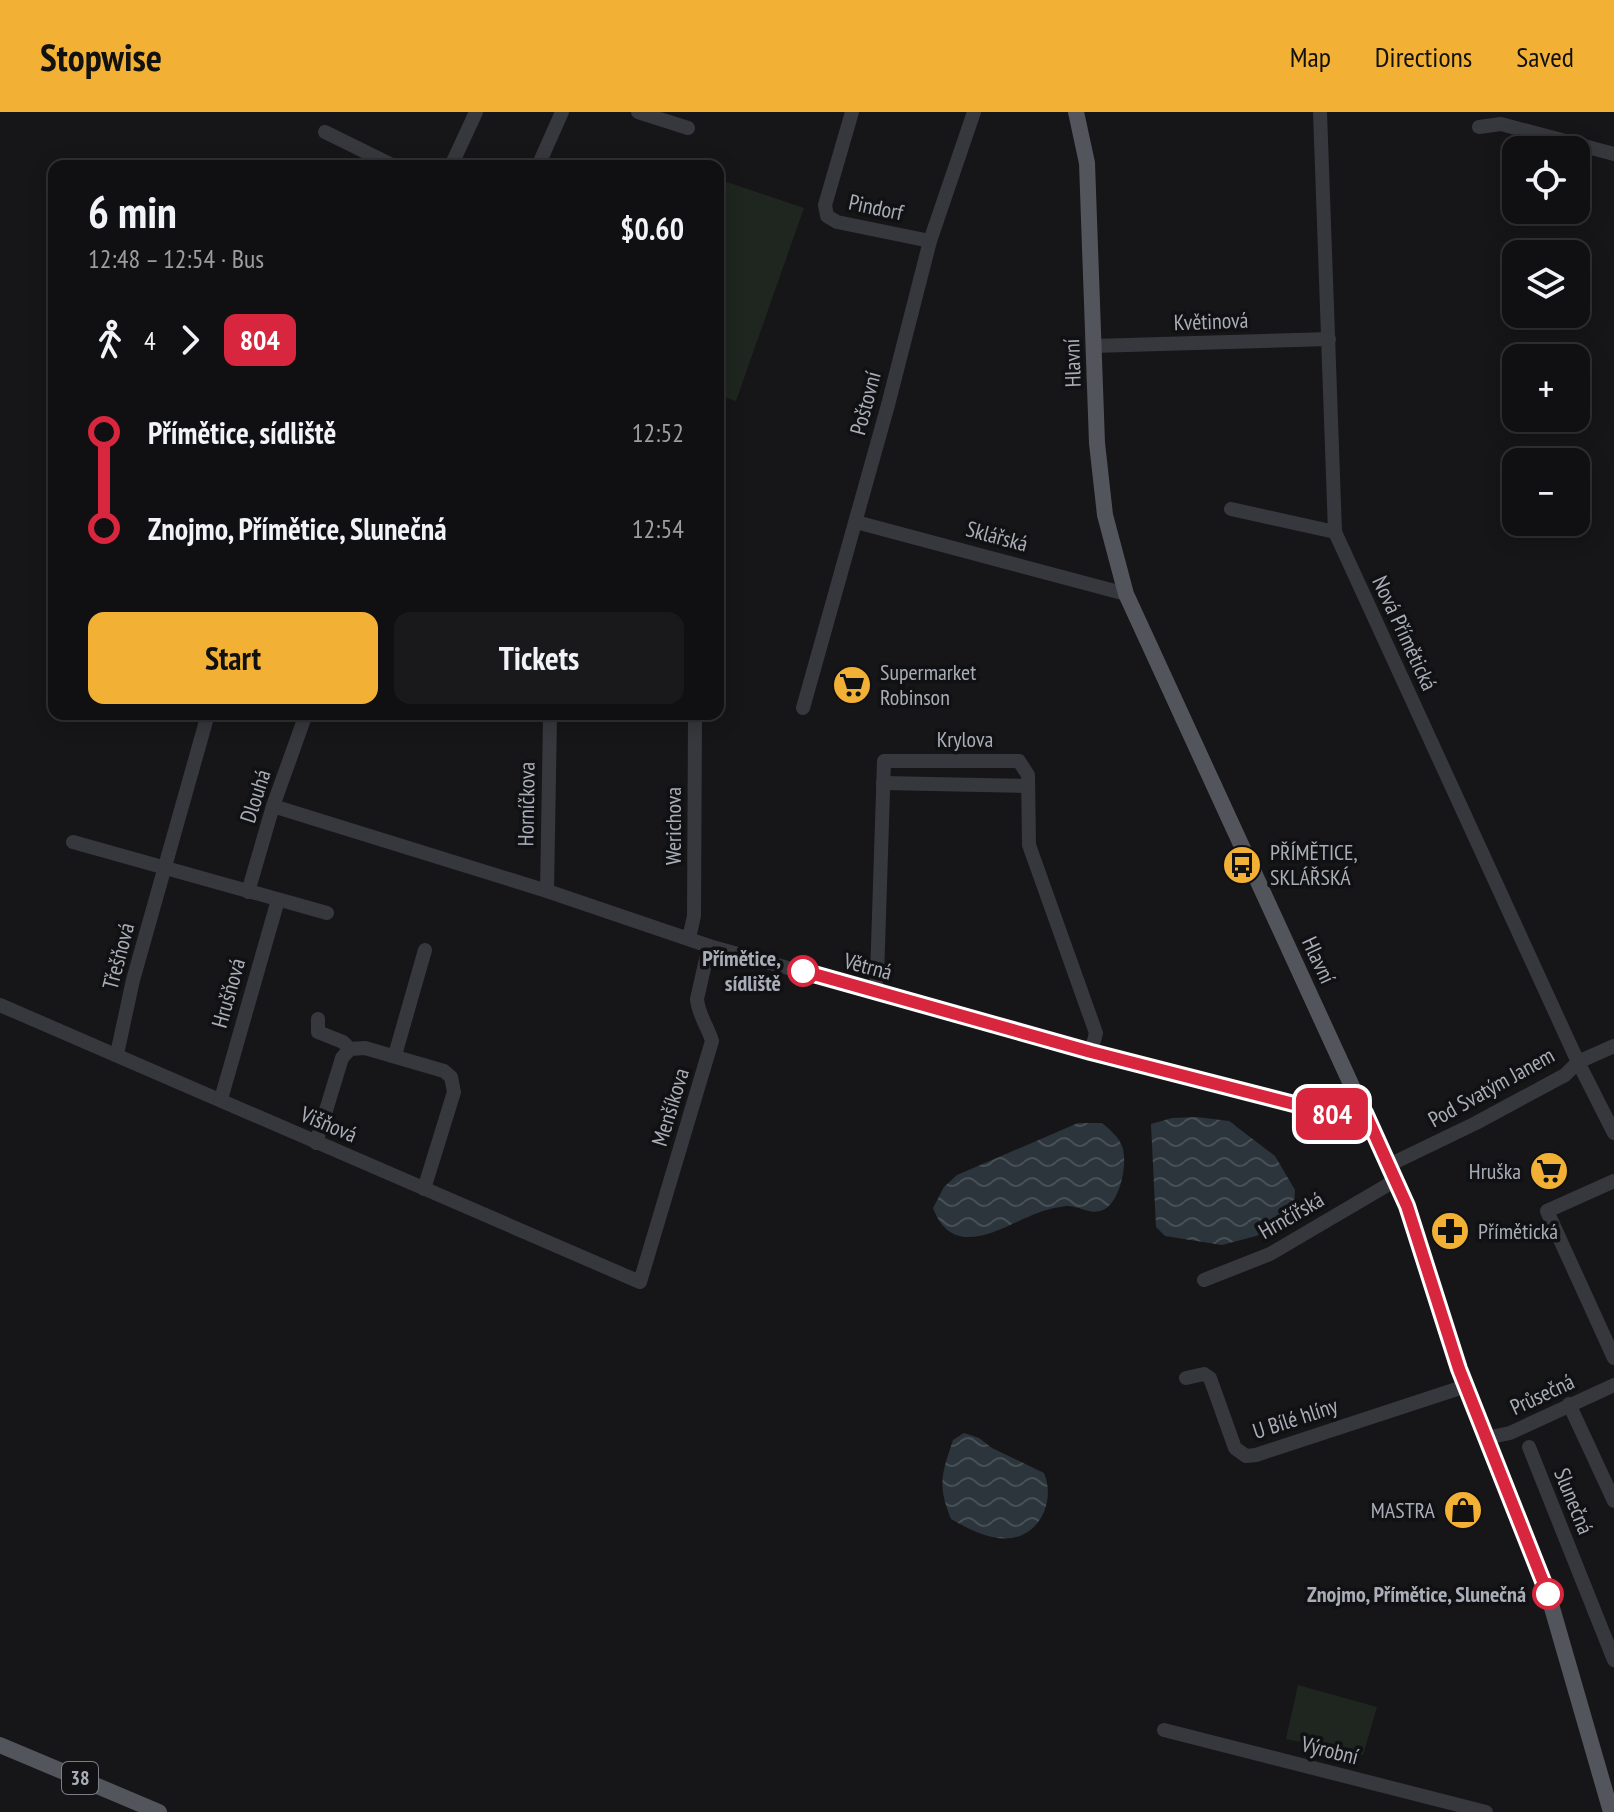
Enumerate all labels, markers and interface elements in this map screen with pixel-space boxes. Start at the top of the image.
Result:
text: Stopwise [40,32,162,81]
text: Map [1290,38,1331,75]
text: Directions [1375,38,1472,75]
text: Saved [1516,38,1574,75]
map controls [1502,136,1590,536]
button: locate [1502,136,1590,224]
text: 6 min [88,183,177,240]
street label: Pindorf [846,188,907,227]
text: $0.60 [620,209,684,248]
button: layers [1502,240,1590,328]
text: 12:48 – 12:54 · Bus [88,242,264,275]
street label: Květinová [1173,306,1249,336]
icon: walk [88,318,132,362]
icon: forward [168,318,212,362]
text: 804 [240,321,280,358]
text: 4 [144,324,156,357]
street label: Hlavní [1057,338,1087,388]
button: + [1502,344,1590,432]
street label: Poštovní [843,368,887,438]
text: Přímětice, sídliště [148,413,336,452]
text: 12:52 [632,416,684,449]
button: − [1502,448,1590,536]
text: Znojmo, Přímětice, Slunečná [148,509,447,548]
text: 12:54 [632,512,684,545]
street label: Sklářská [963,514,1031,558]
street label: Nová Přímětická [1366,571,1444,695]
button: Start [88,612,378,704]
button: Tickets [394,612,684,704]
place label: Supermarket Robinson [880,658,976,711]
supermarket icon: Supermarket Robinson [831,664,873,706]
street label: Krylova [937,725,993,753]
street label: Horníčkova [511,761,541,847]
street label: Dlouhá [233,766,277,826]
street label: Werichova [659,787,687,865]
place label: PŘÍMĚTICE, SKLÁŘSKÁ [1270,838,1358,891]
bus stop icon: PŘÍMĚTICE, SKLÁŘSKÁ [1221,844,1263,886]
street label: Třešňová [96,920,140,992]
street label: Hlavní [1296,932,1342,988]
place label: Přímětice, sídliště [702,944,781,997]
street label: Větrná [840,946,895,986]
street label: Hrušňová [205,955,251,1031]
marker: Přímětice, sídliště [788,956,818,986]
street label: Pod Svatým Janem [1423,1041,1559,1133]
street label: Menšíkova [645,1065,695,1149]
line badge: 804 [1286,1088,1378,1140]
text: 804 [1312,1095,1352,1132]
street label: Višňová [296,1099,361,1148]
supermarket icon: Hruška [1528,1150,1570,1192]
place label: Hruška [1469,1157,1521,1185]
street label: Hrnčířská [1253,1185,1329,1245]
pharmacy icon: Přímětická [1429,1210,1471,1252]
place label: Přímětická [1478,1217,1558,1245]
street label: Průsečná [1505,1367,1579,1421]
street label: U Bílé hlíny [1249,1391,1342,1445]
street label: Slunečná [1548,1464,1600,1538]
shop icon: MASTRA [1442,1489,1484,1531]
place label: MASTRA [1371,1496,1436,1524]
marker: Znojmo, Přímětice, Slunečná [1533,1579,1563,1609]
place label: Znojmo, Přímětice, Slunečná [1307,1580,1526,1608]
street label: Výrobní [1298,1729,1362,1771]
road number: 38 [62,1762,98,1794]

